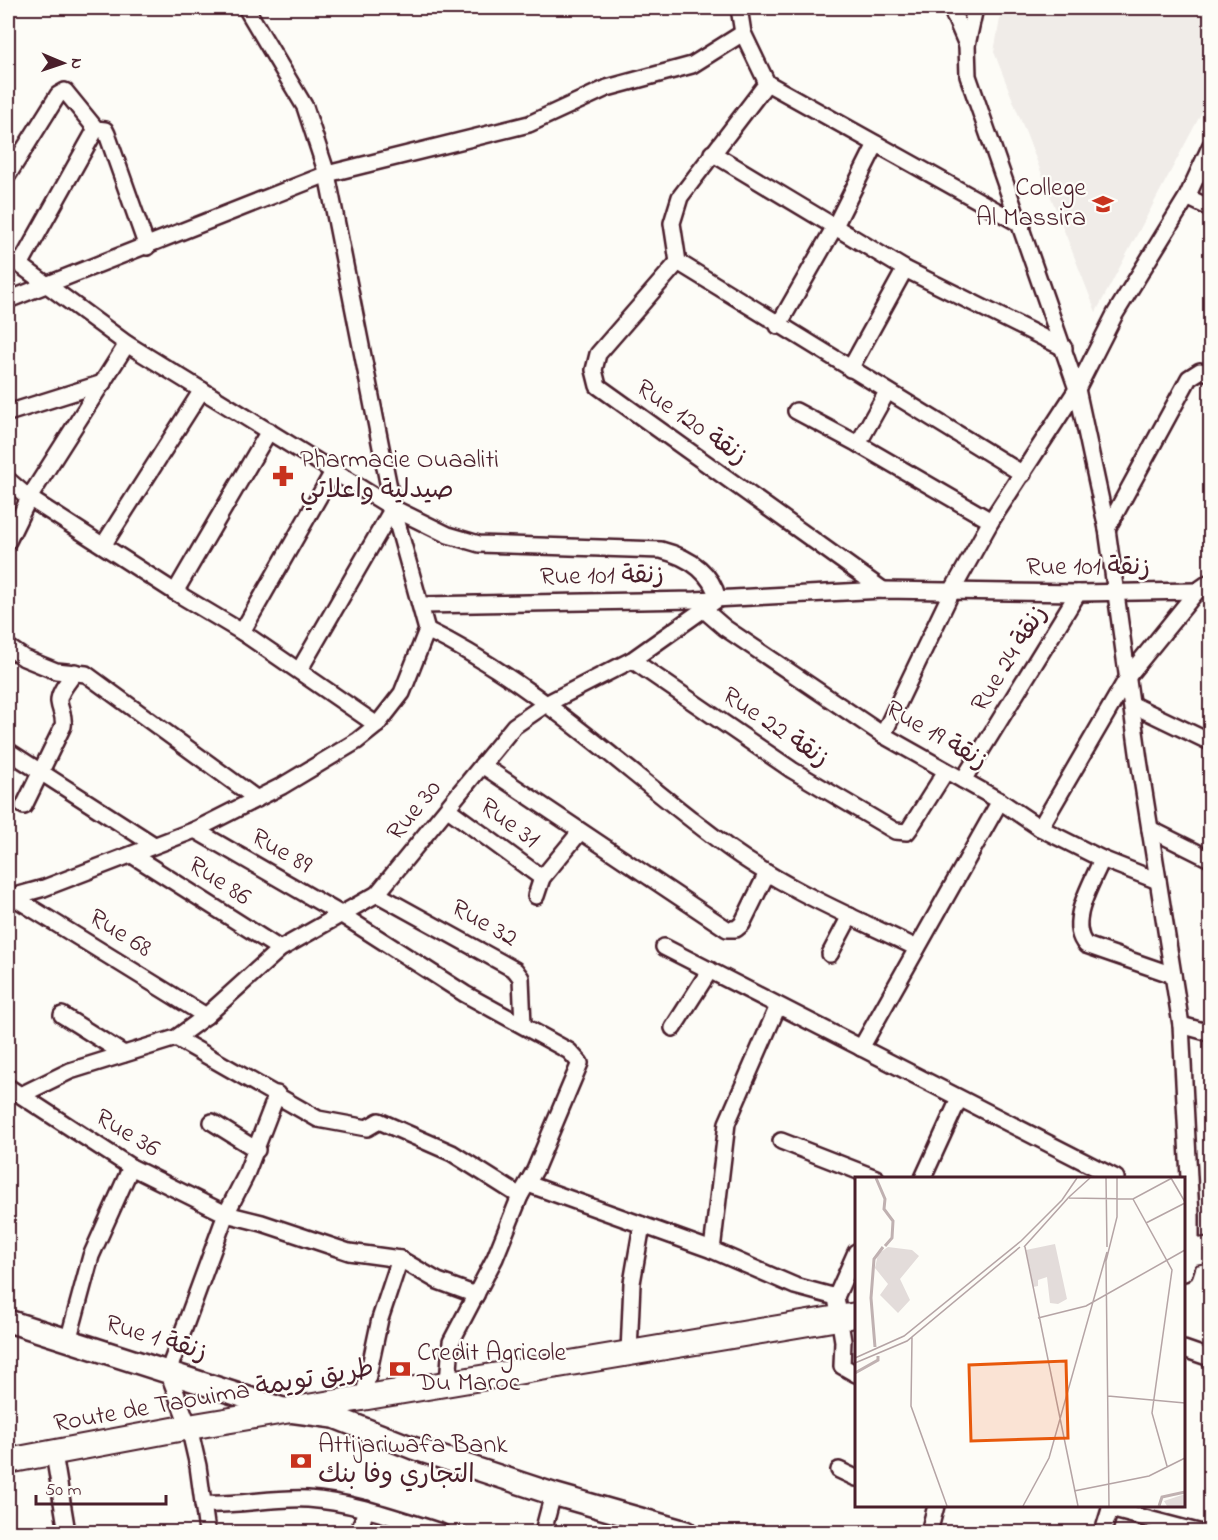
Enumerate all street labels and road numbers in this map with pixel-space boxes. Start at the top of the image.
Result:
street label: Rue 120 زنقة [627,370,755,476]
street label: Rue 101 زنقة [1026,549,1150,587]
street label: Rue 101 زنقة [540,557,664,597]
street label: Rue 24 زنقة [962,598,1058,720]
street label: Rue 22 زنقة [714,678,836,778]
street label: Rue 19 زنقة [878,691,994,781]
street label: Rue 30 [378,772,452,850]
street label: Rue 31 [471,789,547,859]
street label: Rue 89 [243,819,319,885]
street label: Rue 86 [180,847,258,917]
street label: Rue 32 [444,890,524,958]
street label: Rue 68 [81,900,159,968]
street label: Rue 36 [87,1100,167,1168]
street label: Rue 1 زنقة [100,1306,212,1372]
street label: Route de Taouima طريق تويمة [51,1350,377,1444]

